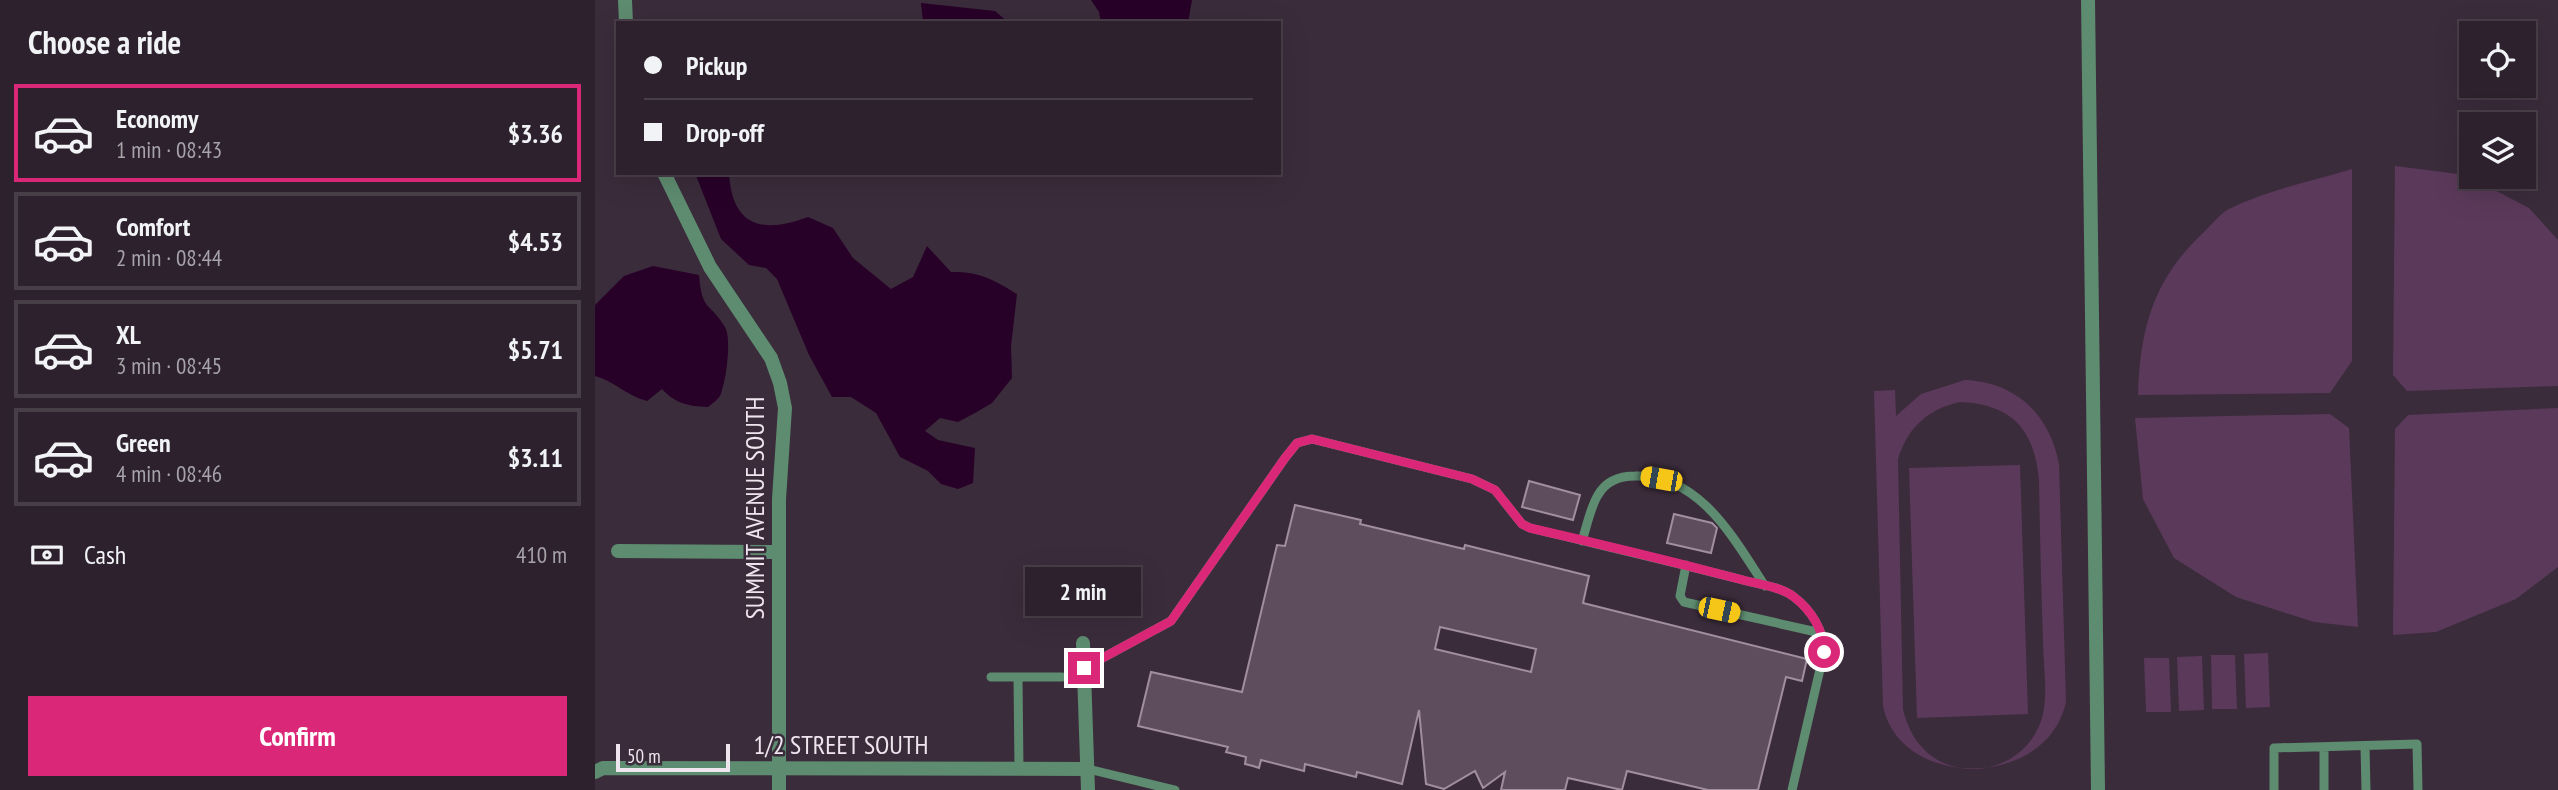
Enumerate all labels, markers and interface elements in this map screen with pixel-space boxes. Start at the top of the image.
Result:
text: Choose a ride [28,21,181,63]
map controls [2459,21,2536,189]
button: locate [2459,21,2536,98]
text: Pickup [686,49,747,82]
icon: car [32,102,95,165]
text: Economy [116,102,198,135]
button: layers [2459,112,2536,189]
text: Drop-off [686,116,764,149]
text: $3.36 [508,117,563,150]
text: 1 min · 08:43 [116,135,222,164]
icon: car [32,210,95,273]
text: Comfort [116,210,190,243]
text: $4.53 [508,225,563,258]
text: 2 min · 08:44 [116,243,222,272]
icon: car [32,318,95,381]
text: XL [116,318,141,351]
text: $5.71 [508,333,563,366]
text: 3 min · 08:45 [116,351,222,380]
street label: SUMMIT AVENUE SOUTH [738,397,771,619]
icon: car [32,426,95,489]
text: Green [116,426,171,459]
text: $3.11 [508,441,563,474]
text: 4 min · 08:46 [116,459,222,488]
car [1639,465,1684,493]
icon: cash [28,536,66,574]
text: Cash [84,538,126,571]
text: 410 m [516,540,567,569]
callout: 2 min [1026,566,1142,616]
text: 2 min [1060,577,1106,606]
car [1697,595,1742,625]
route start [1808,636,1840,668]
route end [1068,652,1100,684]
button: Confirm [28,696,567,776]
street label: 1/2 STREET SOUTH [754,728,928,761]
scale bar [616,741,730,773]
text: 50 m [627,744,661,768]

